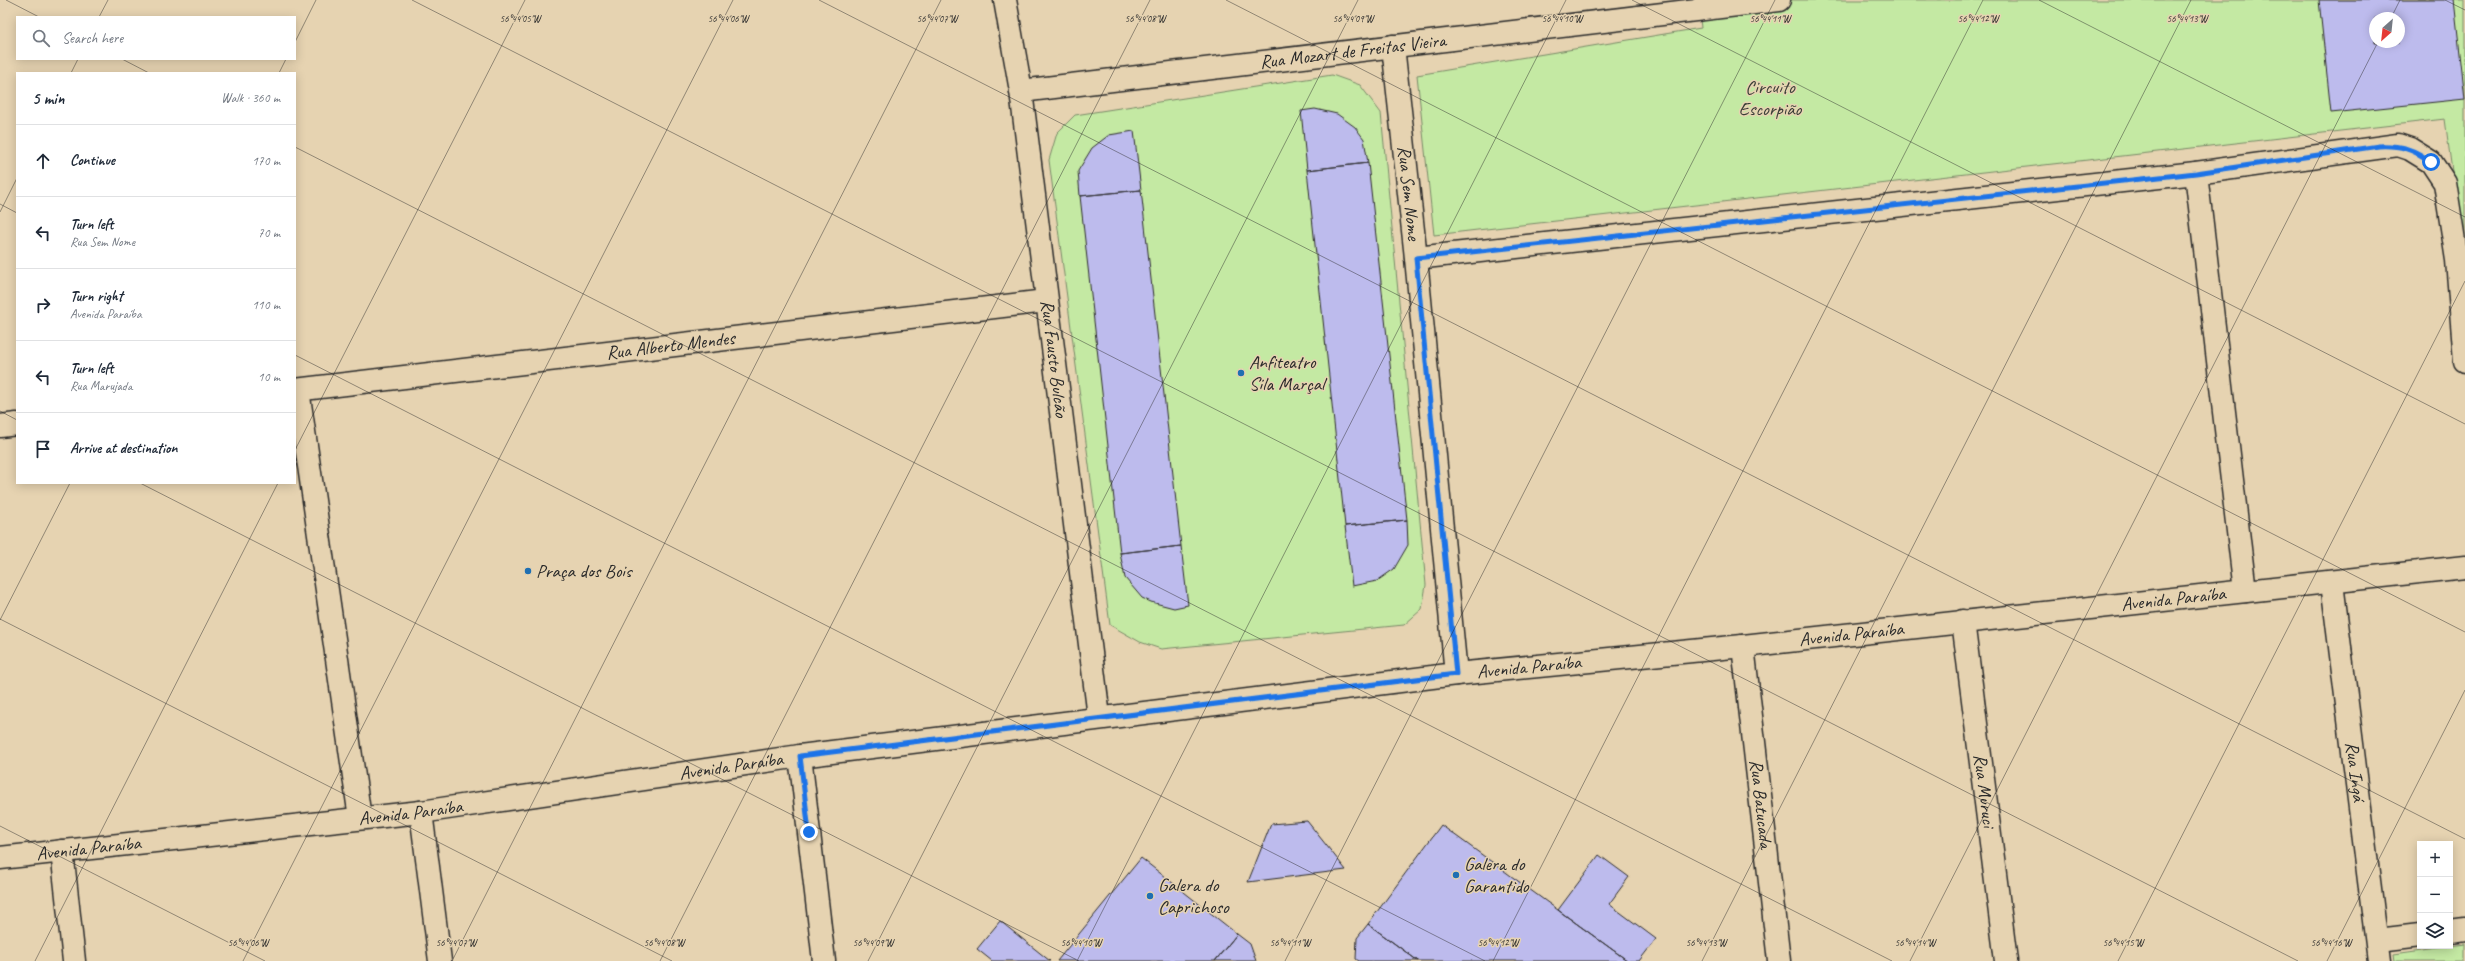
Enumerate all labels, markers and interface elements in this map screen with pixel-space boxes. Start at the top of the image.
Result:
text: 56°44'05"W [500,12,542,25]
text: 56°44'06"W [708,12,750,25]
text: 56°44'07"W [917,12,959,25]
text: 56°44'08"W [1125,12,1167,25]
text: 56°44'09"W [1333,12,1375,25]
text: 56°44'10"W [1542,12,1584,25]
text: 56°44'11"W [1750,12,1792,25]
text: 56°44'12"W [1958,12,2000,25]
text: 56°44'13"W [2167,12,2209,25]
north arrow [2369,12,2405,48]
search box [16,16,296,60]
icon: search [30,27,52,49]
street label: Rua Mozart de Freitas Vieira [1258,28,1449,74]
text: Search here [62,29,123,48]
park label: Circuito Escorpião [1739,75,1803,121]
text: 5 min [32,88,64,109]
text: Walk · 360 m [221,90,280,106]
street label: Rua Sem Nome [1392,145,1426,243]
icon: ahead [32,150,54,172]
text: Continue [70,151,115,170]
text: 170 m [252,153,280,169]
route start [2422,153,2440,171]
text: Turn left [70,215,113,234]
icon: left [32,222,54,244]
text: 70 m [258,225,280,241]
text: Rua Sem Nome [70,234,135,250]
text: Turn right [70,287,123,306]
icon: right [32,294,54,316]
text: 110 m [252,297,280,313]
street label: Rua Fausto Bulcão [1035,298,1074,420]
text: Avenida Paraíba [70,306,142,322]
street label: Rua Alberto Mendes [605,326,738,365]
place label: Anfiteatro Sila Marçal [1249,350,1328,396]
text: Turn left [70,359,113,378]
icon: left [32,366,54,388]
marker: Anfiteatro Sila Marçal [1236,368,1246,378]
text: 10 m [258,369,280,385]
text: Rua Marujada [70,378,132,394]
icon: arrive [32,438,54,460]
text: Arrive at destination [70,439,177,458]
place label: Praça dos Bois [536,559,633,583]
marker: Praça dos Bois [523,566,533,576]
street label: Avenida Paraíba [2120,581,2228,617]
street label: Avenida Paraíba [1798,616,1906,652]
street label: Avenida Paraíba [1476,650,1584,684]
street label: Rua Ingá [2340,740,2371,804]
street label: Avenida Paraíba [678,746,786,786]
street label: Rua Muruci [1968,753,2001,831]
street label: Rua Batucada [1744,758,1778,852]
street label: Avenida Paraíba [357,794,466,831]
route end [800,823,818,841]
street label: Avenida Paraíba [35,831,144,866]
map controls [2417,841,2453,949]
button: + [2417,841,2453,877]
place label: Galera do Garantido [1464,852,1530,898]
marker: Galera do Garantido [1451,870,1461,880]
place label: Galera do Caprichoso [1158,873,1230,919]
button: − [2417,877,2453,913]
marker: Galera do Caprichoso [1145,891,1155,901]
button: layers [2417,913,2453,949]
text: 56°44'06"W [228,936,270,949]
text: 56°44'07"W [436,936,478,949]
text: 56°44'08"W [644,936,686,949]
text: 56°44'09"W [853,936,895,949]
text: 56°44'10"W [1061,936,1103,949]
text: 56°44'11"W [1270,936,1312,949]
text: 56°44'12"W [1478,936,1520,949]
text: 56°44'13"W [1686,936,1728,949]
text: 56°44'14"W [1895,936,1937,949]
text: 56°44'15"W [2103,936,2145,949]
text: 56°44'16"W [2311,936,2353,949]

